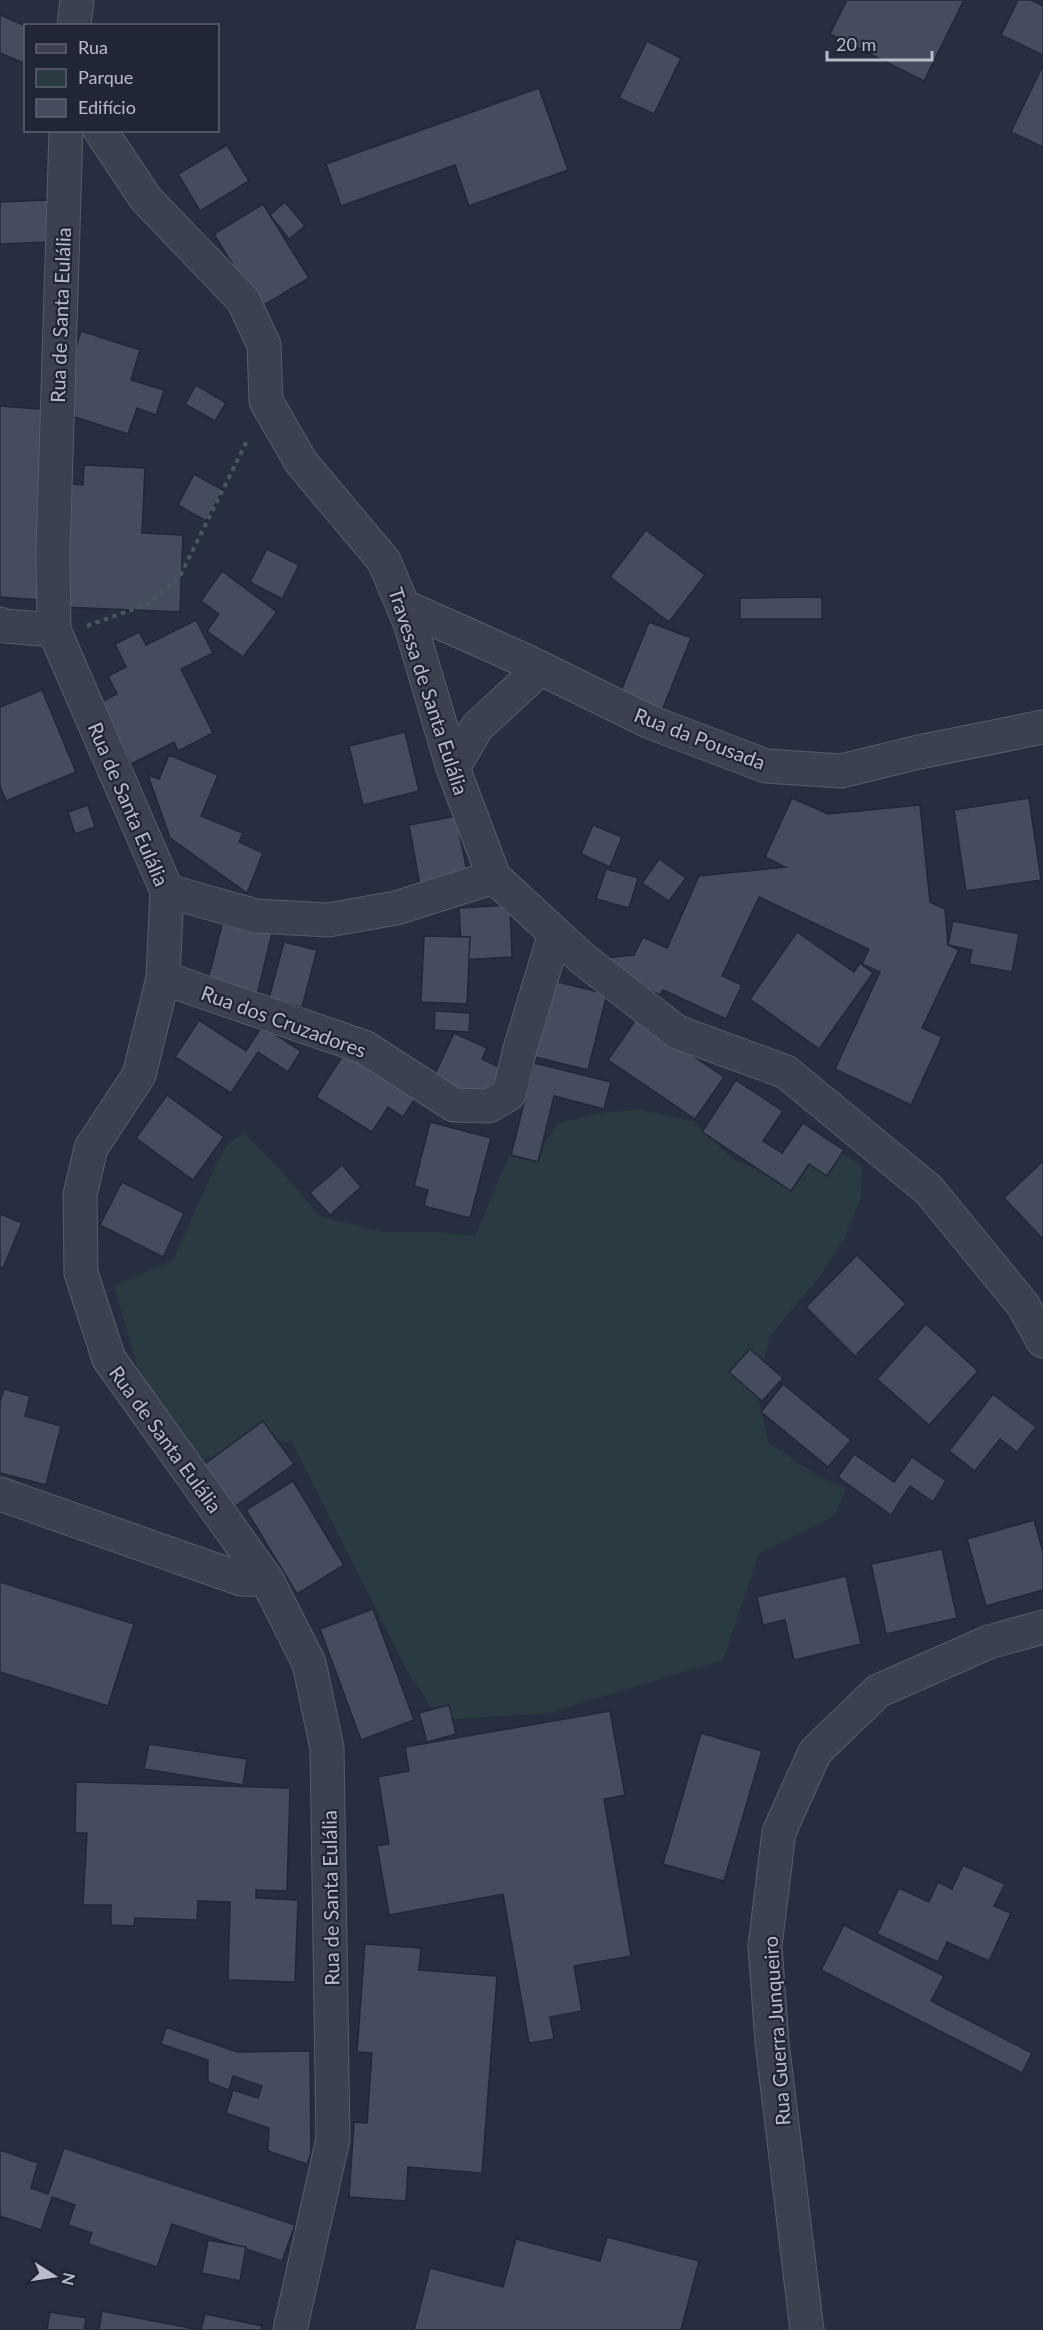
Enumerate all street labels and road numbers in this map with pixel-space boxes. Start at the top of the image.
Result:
street label: Rua de Santa Eulália [45,227,75,403]
street label: Travessa de Santa Eulália [384,584,474,798]
street label: Rua da Pousada [631,702,769,774]
street label: Rua de Santa Eulália [84,719,174,889]
street label: Rua dos Cruzadores [198,980,370,1062]
street label: Rua de Santa Eulália [105,1361,227,1517]
street label: Rua de Santa Eulália [316,1810,344,1986]
street label: Rua Guerra Junqueiro [757,1936,795,2126]

